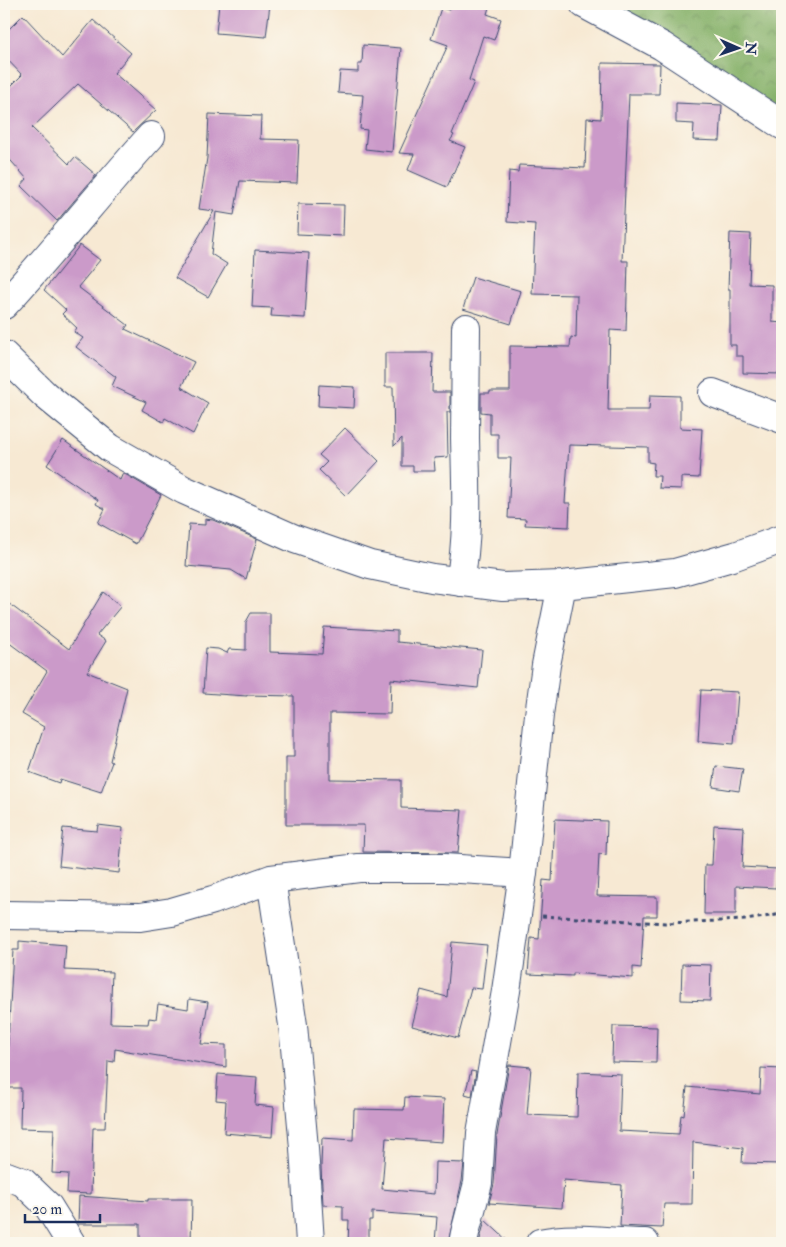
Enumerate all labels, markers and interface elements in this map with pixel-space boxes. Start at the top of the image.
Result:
north arrow [714,22,764,72]
text: N [742,41,759,55]
scale bar [25,1192,100,1224]
text: 20 m [32,1200,62,1219]

